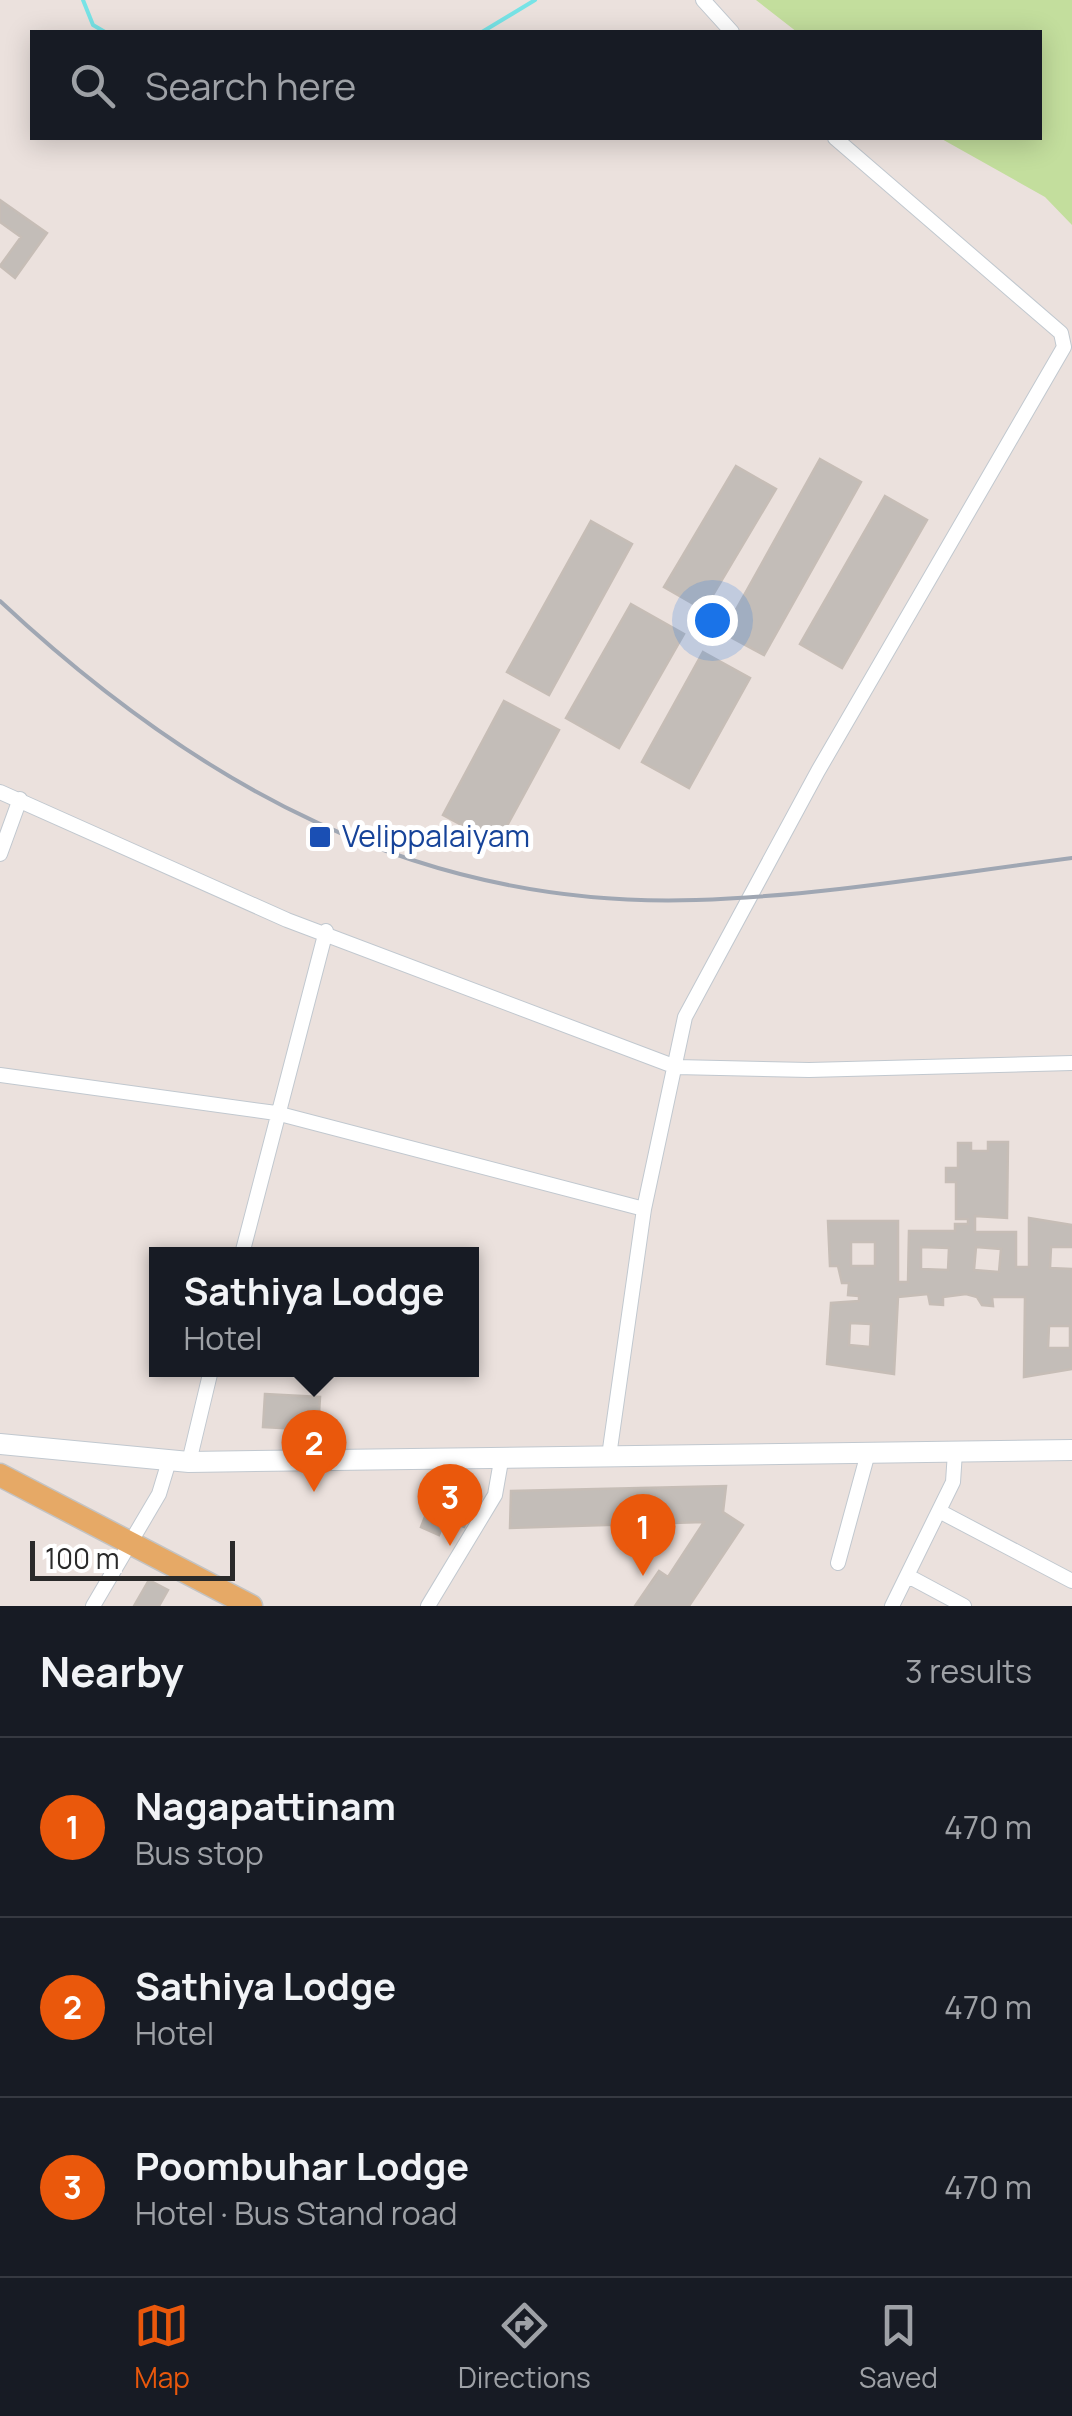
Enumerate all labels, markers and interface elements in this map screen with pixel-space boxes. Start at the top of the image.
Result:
search box [30,30,1042,140]
icon: search [65,58,120,113]
text: Search here [145,59,356,111]
your location [687,595,738,646]
place label: Velippalaiyam [342,815,530,856]
marker: Velippalaiyam [307,824,333,850]
popup [149,1247,479,1377]
text: Sathiya Lodge [183,1264,445,1316]
text: Hotel [183,1316,263,1360]
pin: 2 [282,1410,346,1492]
pin: 3 [418,1464,482,1546]
pin: 1 [610,1494,676,1576]
scale bar [30,1536,235,1580]
text: 100 m [45,1539,119,1577]
text: Nearby [40,1642,184,1700]
text: 3 results [905,1649,1032,1693]
text: Nagapattinam [135,1779,396,1831]
text: 1 [65,1805,80,1849]
text: 470 m [944,1805,1032,1849]
text: Bus stop [135,1831,264,1875]
text: Sathiya Lodge [135,1959,396,2011]
text: 2 [63,1985,82,2029]
text: 470 m [944,1985,1032,2029]
text: Hotel [135,2011,214,2055]
text: Poombuhar Lodge [135,2139,469,2191]
text: 3 [63,2165,82,2209]
text: 470 m [944,2165,1032,2209]
text: Hotel · Bus Stand road [135,2191,458,2235]
tab: Map [134,2298,190,2396]
tab: Directions [458,2298,591,2396]
tab: Saved [859,2298,938,2396]

